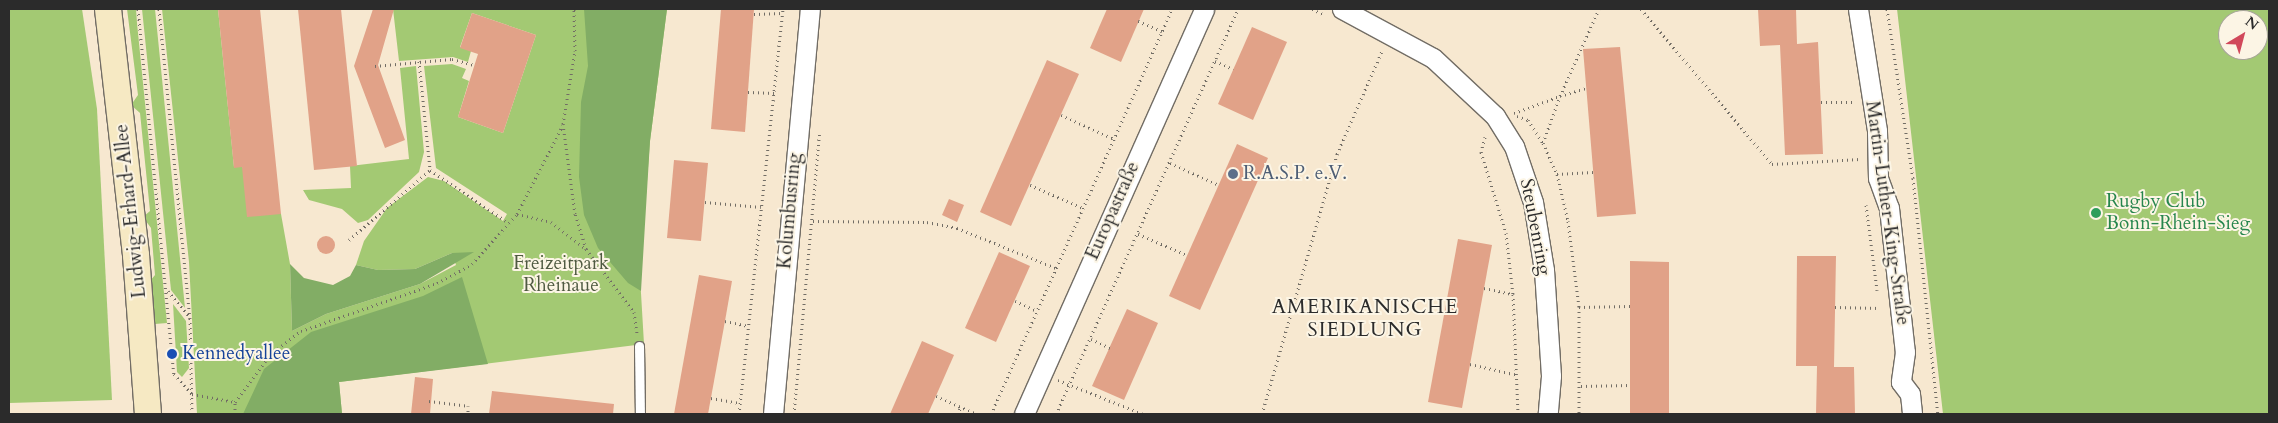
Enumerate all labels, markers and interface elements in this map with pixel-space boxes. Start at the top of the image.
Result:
north arrow [2218,10,2268,60]
text: N [2241,12,2262,35]
street label: Martin-Luther-King-Straße [1860,99,1914,327]
street label: Ludwig-Erhard-Allee [111,123,151,299]
street label: Kolumbusring [774,152,806,270]
street label: Europastraße [1081,158,1145,264]
place label: R.A.S.P. e.V. [1243,163,1347,185]
marker: R.A.S.P. e.V. [1227,168,1239,180]
street label: Steubenring [1514,177,1556,277]
place label: Rugby Club Bonn-Rhein-Sieg [2106,191,2250,235]
marker: Rugby Club Bonn-Rhein-Sieg [2090,207,2102,219]
park label: Freizeitpark Rheinaue [513,253,609,297]
district label: AMERIKANISCHE SIEDLUNG [1270,295,1460,342]
place label: Kennedyallee [182,343,290,365]
marker: Kennedyallee [166,348,178,360]

